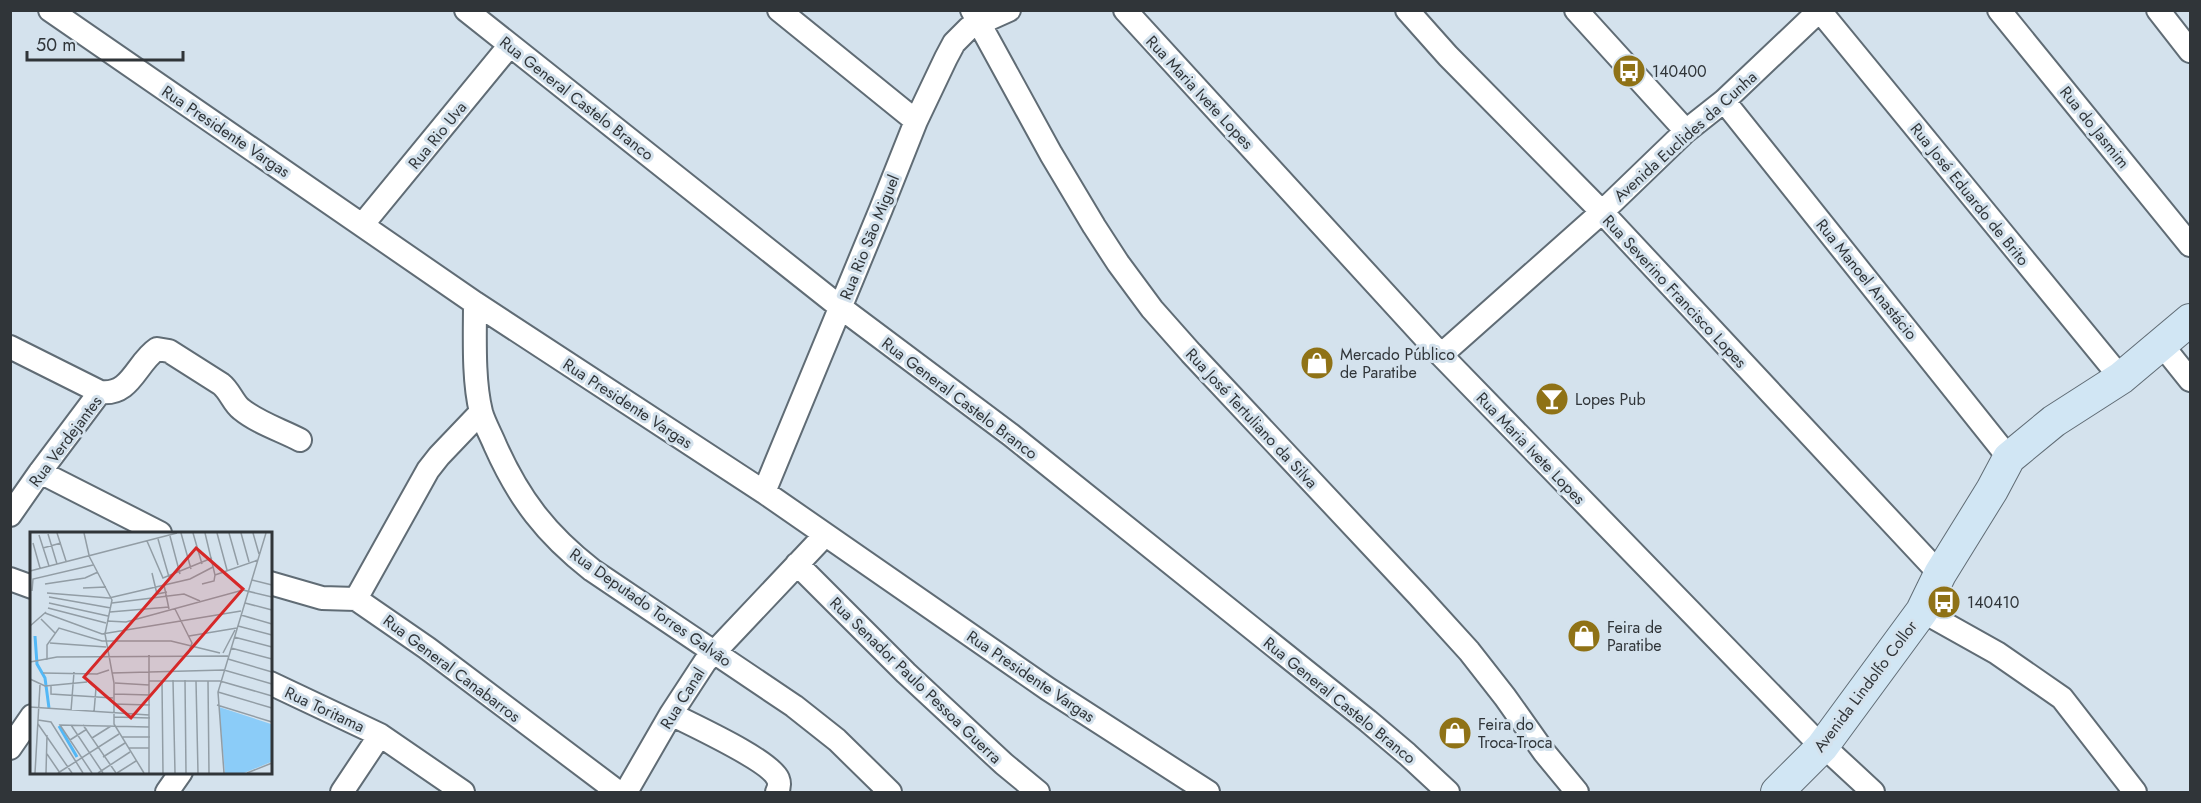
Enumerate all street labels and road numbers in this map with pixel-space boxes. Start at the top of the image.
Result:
street label: Rua Maria Ivete Lopes [1141,30,1259,154]
street label: Rua General Castelo Branco [495,31,659,166]
street label: Avenida Euclides da Cunha [1609,66,1762,207]
street label: Rua Presidente Vargas [157,80,294,183]
street label: Rua do Jasmim [2054,81,2135,173]
street label: Rua Rio Uva [403,96,472,174]
street label: Rua José Eduardo de Brito [1905,118,2035,271]
street label: Rua Rio São Miguel [834,171,905,303]
street label: Rua Severino Francisco Lopes [1597,210,1752,373]
street label: Rua Manoel Anastácio [1811,214,1923,345]
street label: Rua General Castelo Branco [877,332,1043,465]
street label: Rua José Tertuliano da Silva [1180,343,1323,494]
street label: Rua Presidente Vargas [558,353,697,454]
street label: Rua Maria Ivete Lopes [1471,387,1590,510]
street label: Rua Verdejantes [23,391,107,492]
street label: Rua Deputado Torres Galvão [565,543,736,672]
street label: Rua Senador Paulo Pessoa Guerra [825,592,1007,769]
street label: Rua General Canabarros [378,609,525,728]
street label: Avenida Lindolfo Collor [1808,615,1923,757]
street label: Rua Presidente Vargas [962,625,1099,728]
street label: Rua General Castelo Branco [1259,632,1421,769]
street label: Rua Canal [655,663,710,733]
street label: Rua Toritama [281,681,369,738]

